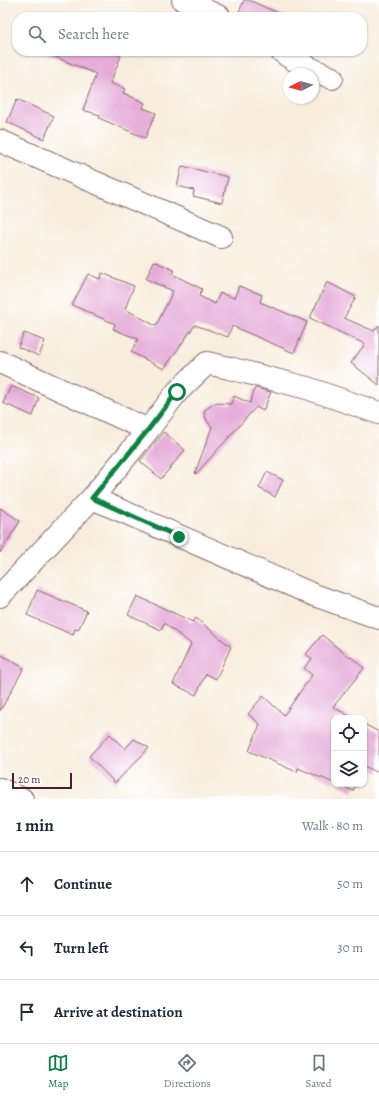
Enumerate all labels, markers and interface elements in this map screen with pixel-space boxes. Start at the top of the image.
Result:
search box [12,12,367,56]
icon: search [26,23,48,45]
text: Search here [58,24,129,44]
north arrow [283,68,319,104]
route start [168,383,186,401]
route end [170,528,188,546]
map controls [331,715,367,787]
button: locate [331,715,367,751]
button: layers [331,751,367,787]
scale bar [12,771,72,790]
text: 20 m [18,772,40,787]
text: 1 min [16,814,54,837]
text: Walk · 80 m [302,817,363,834]
icon: ahead [16,873,38,895]
text: Continue [54,874,112,894]
text: 50 m [337,875,363,892]
icon: left [16,937,38,959]
text: Turn left [54,938,109,958]
text: 30 m [337,939,363,956]
icon: arrive [16,1001,38,1023]
text: Arrive at destination [54,1002,183,1022]
tab: Map [47,1052,69,1091]
tab: Directions [164,1052,211,1091]
tab: Saved [306,1052,332,1091]

